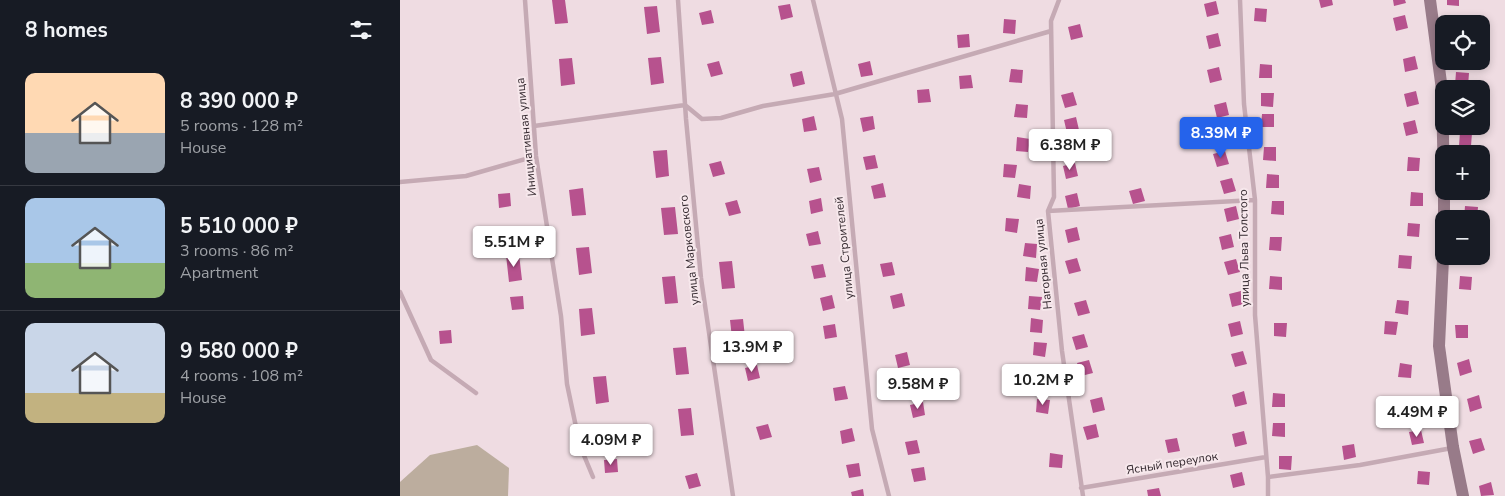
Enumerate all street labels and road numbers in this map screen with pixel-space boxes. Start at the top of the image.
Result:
street label: Инициативная улица [512,77,540,197]
street label: улица Льва Толстого [1235,189,1253,307]
street label: улица Марковского [675,194,703,306]
street label: улица Строителей [831,196,857,300]
street label: Нагорная улица [1030,218,1056,310]
street label: Ясный переулок [1125,448,1220,478]

